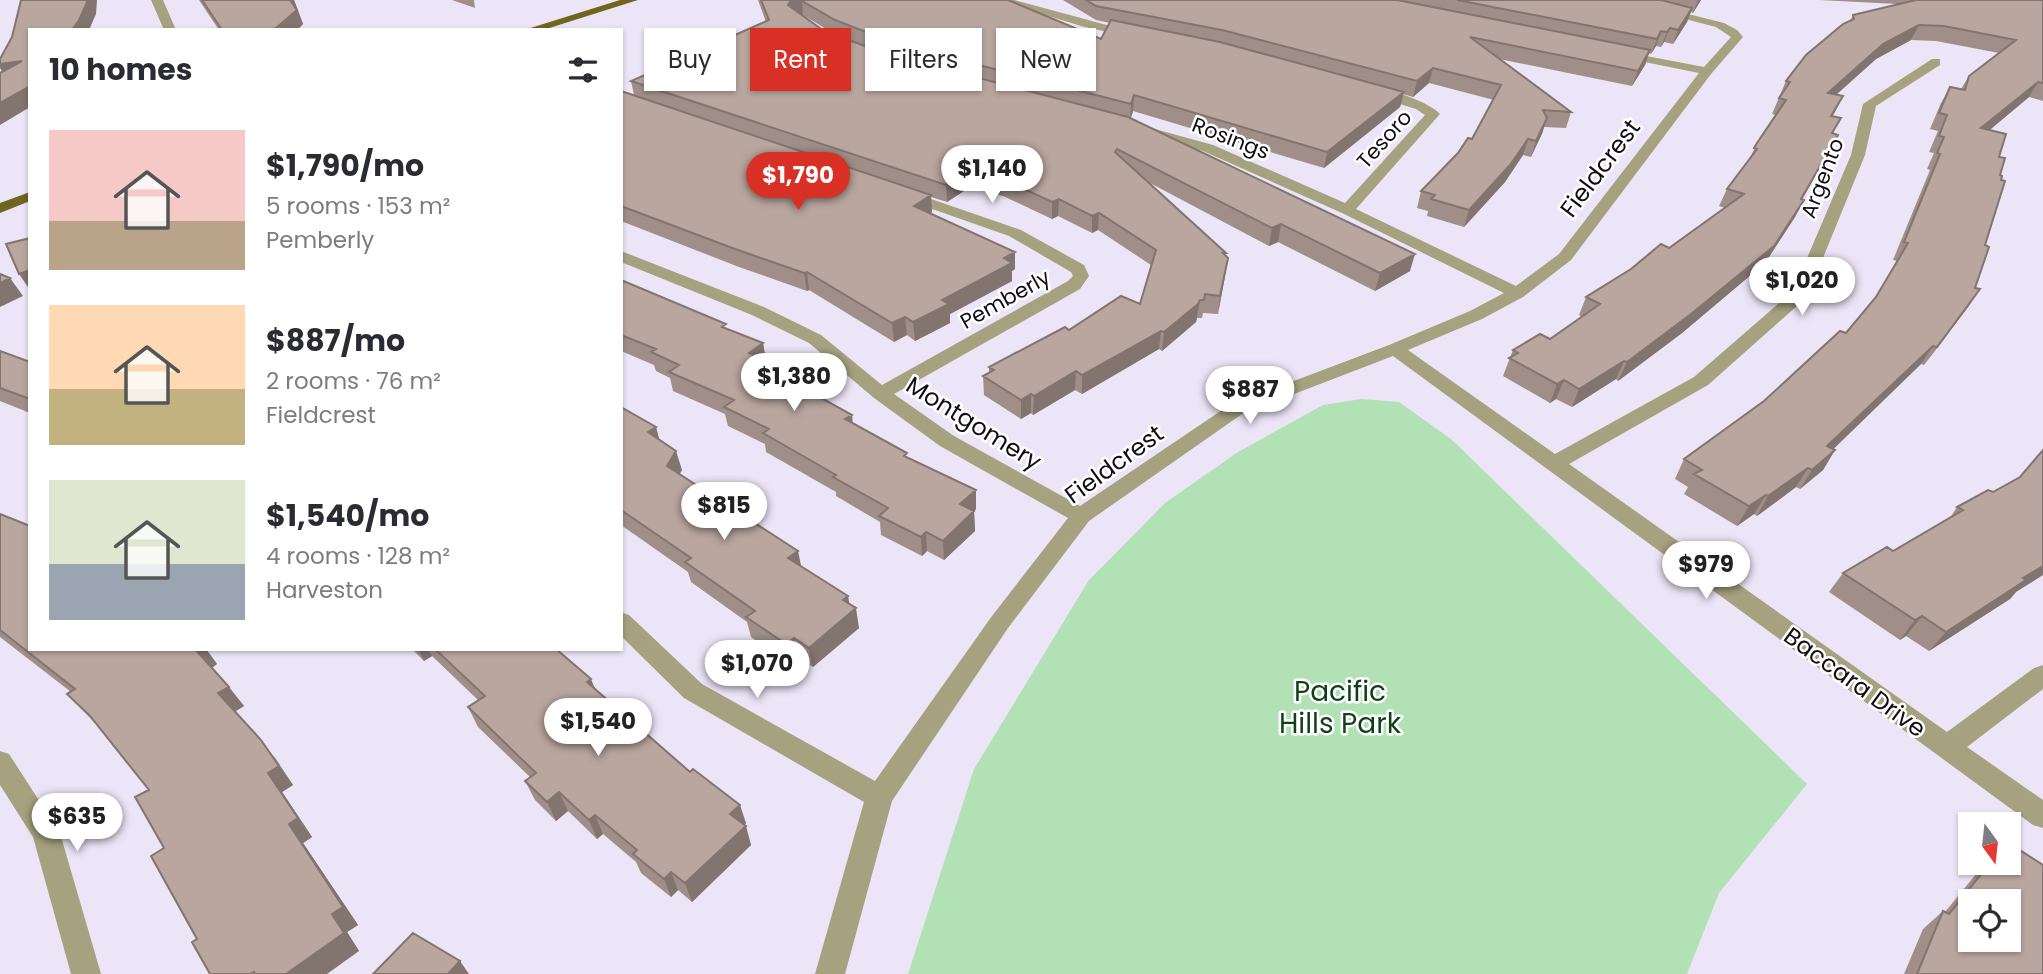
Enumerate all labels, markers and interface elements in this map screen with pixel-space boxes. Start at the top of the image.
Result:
chip: Buy [644,28,736,91]
chip: Rent [750,28,851,91]
chip: Filters [865,28,982,91]
chip: New [996,28,1096,91]
text: 10 homes [49,48,193,91]
icon: filters [564,51,602,89]
street label: Tesoro [1350,103,1418,175]
street label: Rosings [1188,110,1274,166]
street label: Fieldcrest [1552,112,1648,224]
street label: Argento [1793,134,1851,222]
text: $1,790/mo [266,144,424,187]
pin: $1,140 [935,146,1049,205]
pin: $1,790 [741,152,855,212]
text: $1,140 [957,152,1027,184]
icon: home [105,158,189,242]
text: $1,790 [762,159,834,191]
text: 5 rooms · 153 m² [266,190,450,222]
text: Pemberly [266,224,374,256]
pin: $1,020 [1745,258,1859,317]
street label: Pemberly [955,262,1055,336]
text: $1,020 [1765,264,1839,296]
text: $887/mo [266,319,405,362]
icon: home [105,333,189,417]
pin: $1,380 [737,354,851,413]
text: $1,380 [757,360,831,392]
text: 2 rooms · 76 m² [266,365,441,397]
pin: $887 [1209,366,1291,426]
street label: Montgomery [900,368,1048,478]
text: $887 [1221,373,1279,405]
text: Fieldcrest [266,399,376,431]
street label: Fieldcrest [1058,417,1170,511]
pin: $815 [683,482,765,542]
text: $815 [697,489,751,521]
text: $1,540/mo [266,494,429,537]
icon: home [105,508,189,592]
text: 4 rooms · 128 m² [266,540,450,572]
pin: $979 [1665,542,1747,601]
text: $979 [1678,548,1734,580]
text: Harveston [266,574,383,606]
street label: Baccara Drive [1777,619,1933,745]
pin: $1,070 [700,640,814,700]
text: $1,070 [721,647,793,679]
park label: Pacific Hills Park [1279,672,1402,743]
pin: $1,540 [541,698,655,758]
text: $1,540 [560,705,636,737]
pin: $635 [36,794,118,853]
text: $635 [48,800,106,832]
north arrow [1958,812,2021,875]
map controls [1958,812,2021,952]
button: locate [1958,889,2021,952]

